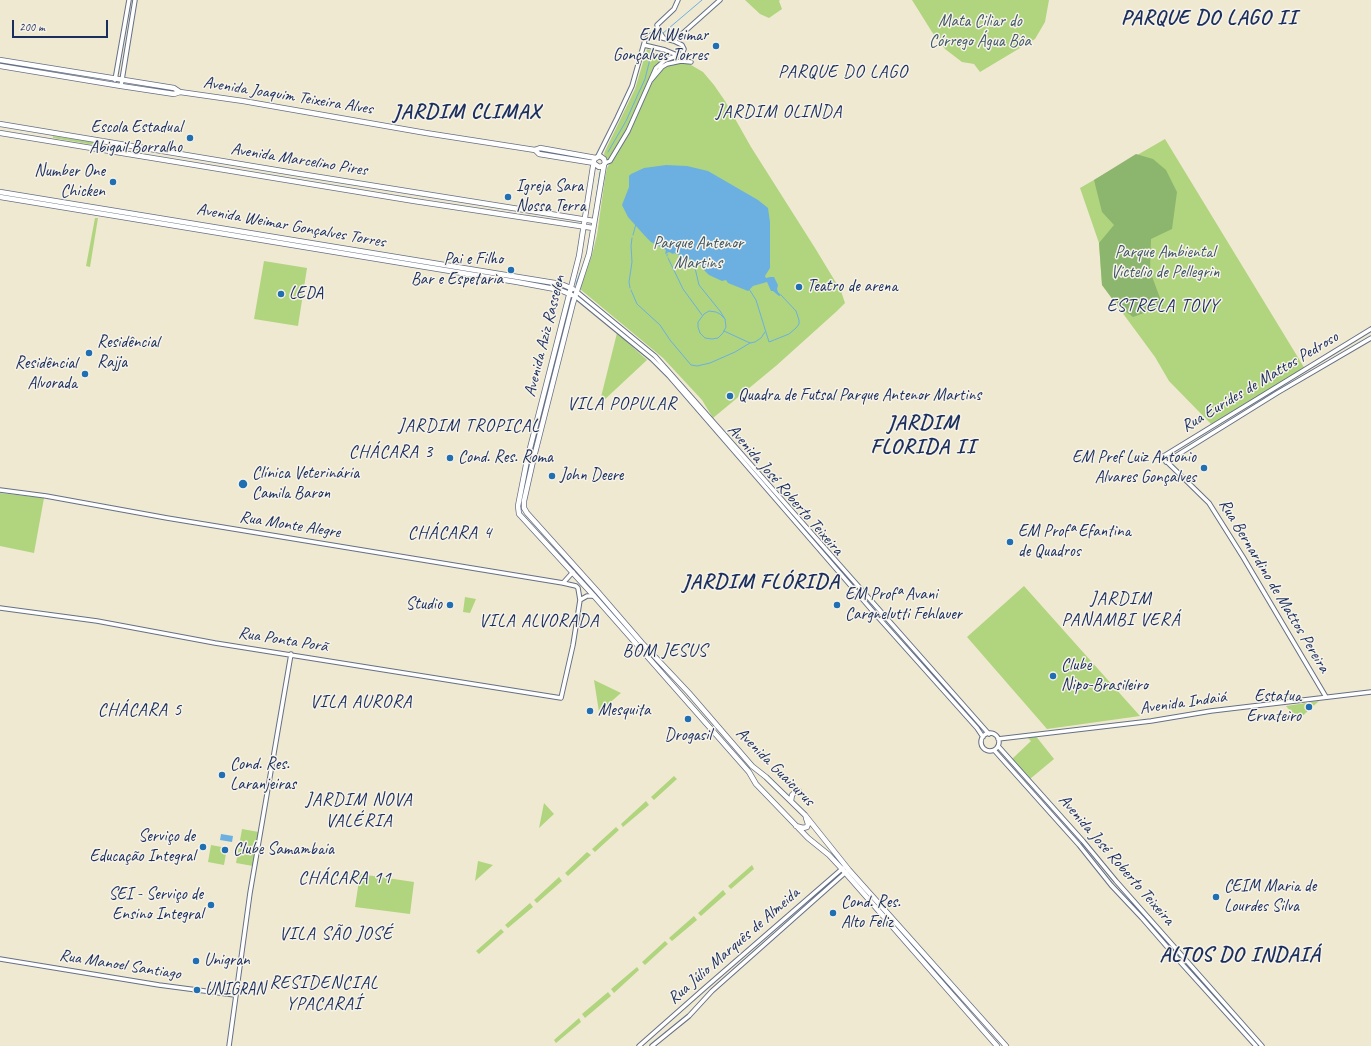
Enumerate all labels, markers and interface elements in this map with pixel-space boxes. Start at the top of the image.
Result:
district label: PARQUE DO LAGO II [1121,5,1297,31]
scale bar [14,12,110,38]
park label: Mata Ciliar do Córrego Água Bôa [929,12,1031,52]
text: 200 m [19,19,45,35]
place label: EM Weimar Gonçalves Torres [613,26,708,66]
marker: EM Weimar Gonçalves Torres [711,41,721,51]
district label: PARQUE DO LAGO [778,61,908,83]
street label: Avenida Joaquim Teixeira Alves [202,73,374,119]
district label: JARDIM CLIMAX [394,99,540,125]
district label: JARDIM OLINDA [717,101,841,123]
place label: Escola Estadual Abigail Borralho [89,118,182,158]
marker: Escola Estadual Abigail Borralho [185,133,195,143]
street label: Avenida Marcelino Pires [229,139,369,181]
place label: Number One Chicken [34,162,105,202]
marker: Number One Chicken [108,177,118,187]
place label: Igreja Sara Nossa Terra [516,177,586,217]
marker: Igreja Sara Nossa Terra [503,192,513,202]
street label: Avenida Weimar Gonçalves Torres [195,199,387,253]
park label: Parque Antenor Martins [653,234,743,274]
park label: Parque Ambiental Victelio de Pellegrin [1111,243,1219,283]
place label: Pai e Filho Bar e Espetaria [411,250,503,290]
marker: Pai e Filho Bar e Espetaria [506,265,516,275]
street label: Avenida Aziz Rasselen [520,273,570,399]
place label: Teatro de arena [807,277,897,297]
marker: Teatro de arena [794,282,804,292]
place label: LEDA [289,284,323,304]
marker: LEDA [276,289,286,299]
district label: ESTRELA TOVY [1107,295,1219,317]
street label: Rua Eurídes de Mattos Pedroso [1178,327,1342,437]
place label: Residêncial Rajja [97,333,159,373]
marker: Residêncial Rajja [84,348,94,358]
place label: Residêncial Alvorada [15,354,77,394]
marker: Residêncial Alvorada [80,369,90,379]
place label: Quadra de Futsal Parque Antenor Martins [738,386,981,406]
marker: Quadra de Futsal Parque Antenor Martins [725,391,735,401]
district label: VILA POPULAR [567,393,677,415]
district label: JARDIM FLORIDA II [871,410,975,460]
district label: JARDIM TROPICAL [399,415,539,437]
street label: Avenida José Roberto Teixeira [723,420,847,560]
district label: CHÁCARA 3 [349,441,433,463]
place label: Cond. Res. Roma [458,448,553,468]
place label: EM Pref Luiz Antonio Alvares Gonçalves [1072,448,1196,488]
marker: Cond. Res. Roma [445,453,455,463]
marker: EM Pref Luiz Antonio Alvares Gonçalves [1199,463,1209,473]
place label: Clínica Veterinária Camila Baron [252,464,359,504]
place label: John Deere [560,466,623,486]
marker: John Deere [547,471,557,481]
marker: Clínica Veterinária Camila Baron [237,478,249,490]
street label: Rua Bernardino de Mattos Pereira [1214,495,1334,677]
street label: Rua Monte Alegre [238,507,342,543]
district label: CHÁCARA 4 [408,522,492,544]
place label: EM Profª Efantina de Quadros [1018,522,1131,562]
marker: EM Profª Efantina de Quadros [1005,537,1015,547]
district label: JARDIM FLÓRIDA [684,569,838,595]
place label: EM Profª Avani Cargnelutti Fehlauer [845,585,962,625]
district label: JARDIM PANAMBI VERÁ [1062,588,1180,630]
place label: Studio [406,595,442,615]
marker: Studio [445,600,455,610]
marker: EM Profª Avani Cargnelutti Fehlauer [832,600,842,610]
district label: VILA ALVORADA [479,610,599,632]
street label: Rua Ponta Porã [237,623,329,657]
district label: BOM JESUS [622,640,708,662]
place label: Clube Nipo-Brasileiro [1061,656,1148,696]
marker: Clube Nipo-Brasileiro [1048,671,1058,681]
street label: Avenida Indaiá [1138,687,1228,719]
place label: Estatua Ervateiro [1246,687,1301,727]
district label: VILA AURORA [310,691,412,713]
district label: CHÁCARA 5 [98,699,182,721]
place label: Mesquita [598,701,650,721]
marker: Estatua Ervateiro [1304,702,1314,712]
marker: Mesquita [585,706,595,716]
marker: Drogasil [683,714,693,724]
street label: Avenida Guaicurus [731,723,819,811]
place label: Drogasil [665,726,711,746]
place label: Cond. Res. Laranjeiras [230,755,296,795]
marker: Cond. Res. Laranjeiras [217,770,227,780]
district label: JARDIM NOVA VALÉRIA [306,789,412,832]
street label: Avenida José Roberto Teixeira [1054,790,1178,930]
place label: Serviço de Educação Integral [90,827,195,867]
place label: Clube Samambaia [233,840,334,860]
marker: Serviço de Educação Integral [198,842,208,852]
marker: Clube Samambaia [220,845,230,855]
district label: CHÁCARA 11 [298,867,392,889]
place label: CEIM Maria de Lourdes Silva [1224,877,1316,917]
street label: Rua Júlio Marquês de Almeida [664,883,804,1009]
place label: SEI - Serviço de Ensino Integral [109,885,203,925]
marker: CEIM Maria de Lourdes Silva [1211,892,1221,902]
place label: Cond. Res. Alto Feliz [841,893,900,933]
marker: SEI - Serviço de Ensino Integral [206,900,216,910]
marker: Cond. Res. Alto Feliz [828,908,838,918]
district label: VILA SÃO JOSÉ [279,923,393,945]
district label: ALTOS DO INDAIÁ [1160,942,1320,968]
street label: Rua Manoel Santiago [58,945,182,985]
place label: Unigran [204,951,250,971]
marker: Unigran [191,956,201,966]
district label: RESIDENCIAL YPACARAÍ [270,972,378,1014]
place label: UNIGRAN [205,980,265,1000]
marker: UNIGRAN [192,985,202,995]

